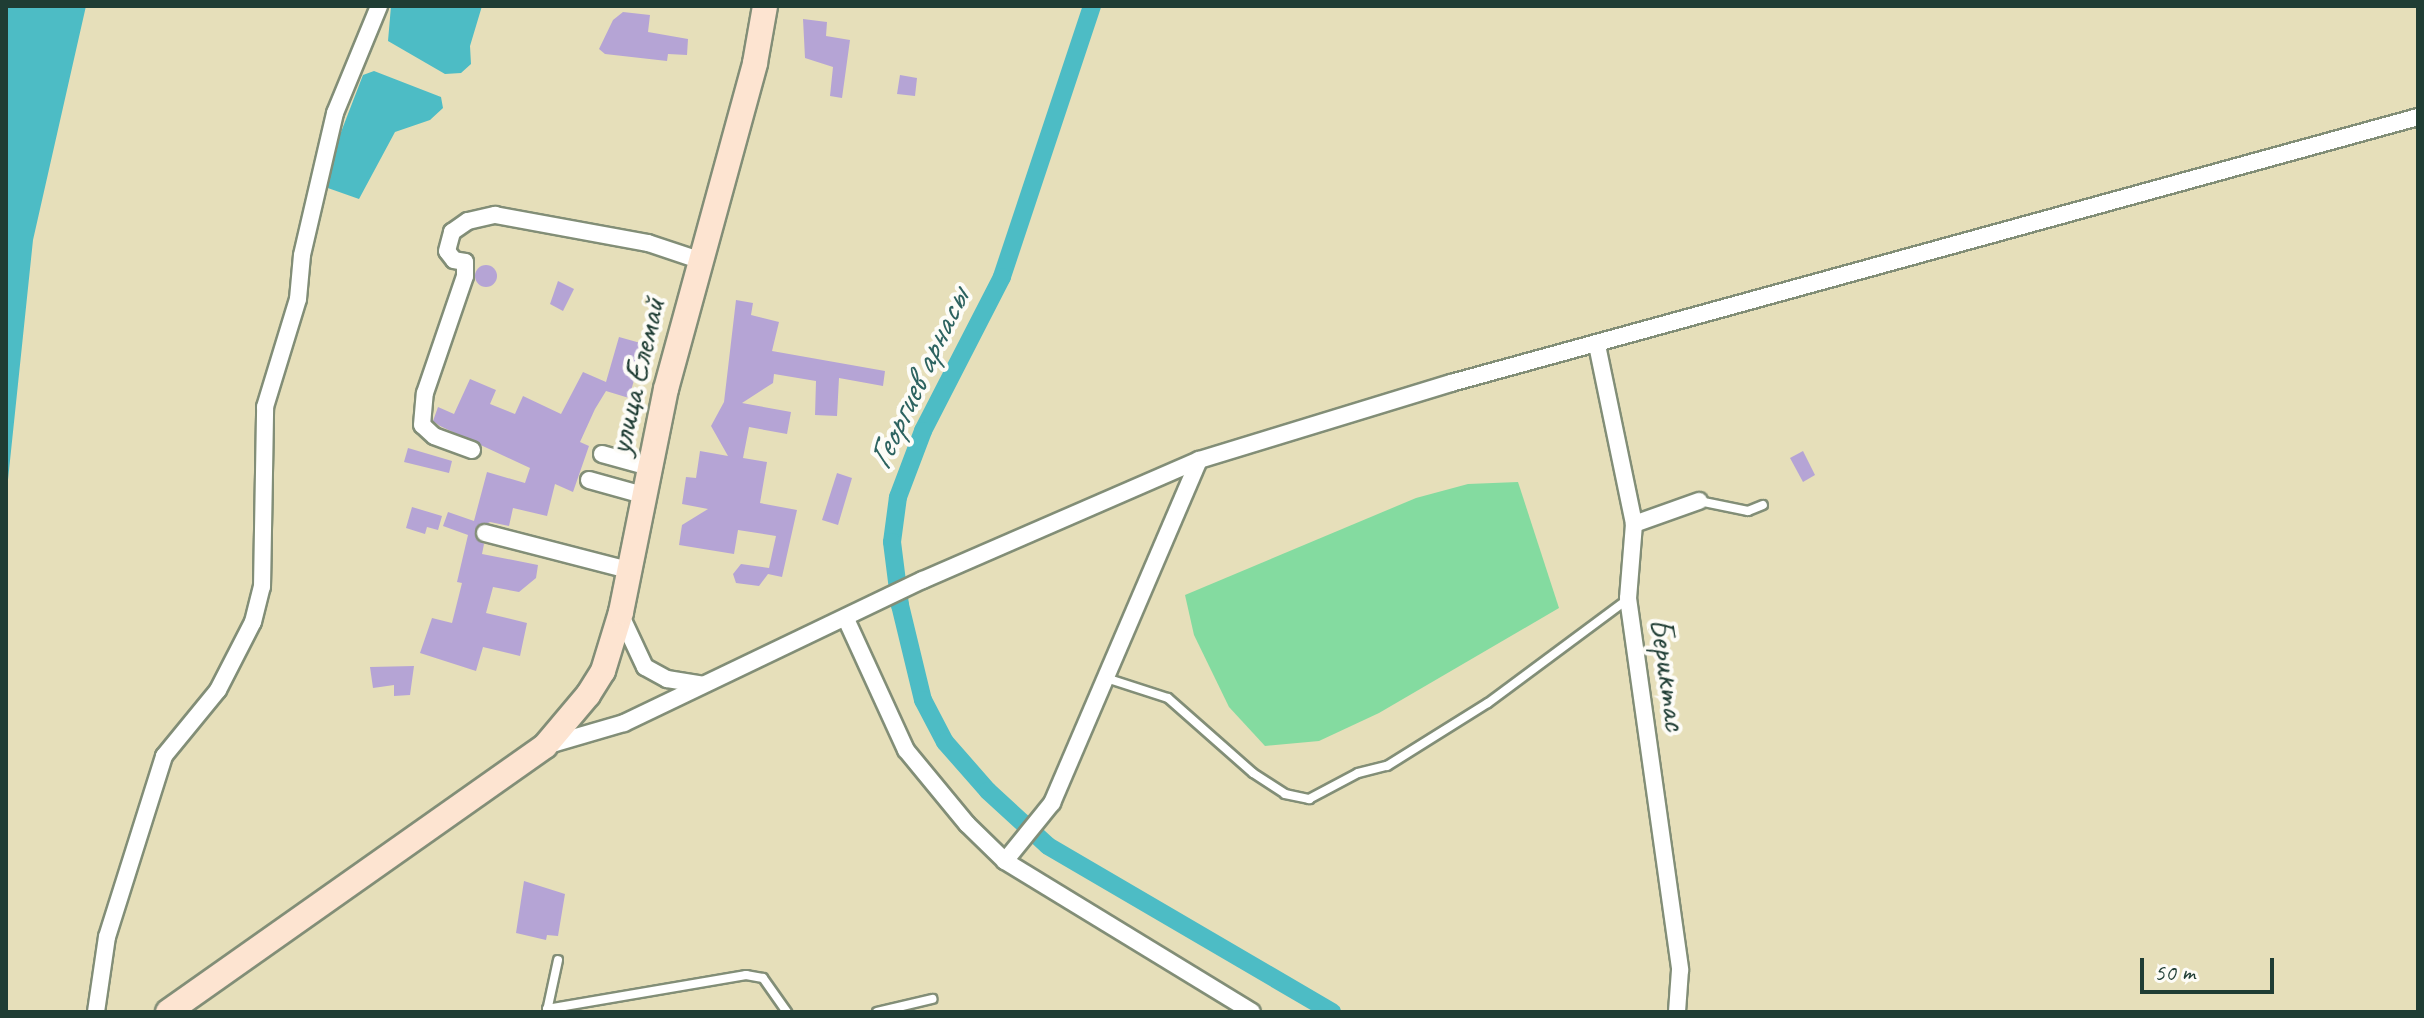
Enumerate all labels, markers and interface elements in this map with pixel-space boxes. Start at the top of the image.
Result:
water label: Георгиев арнасы [857,282,979,476]
street label: улица Елемай [598,292,674,460]
street label: Бериктас [1641,615,1697,733]
scale bar [2144,942,2278,992]
text: 50 m [2154,957,2195,987]

